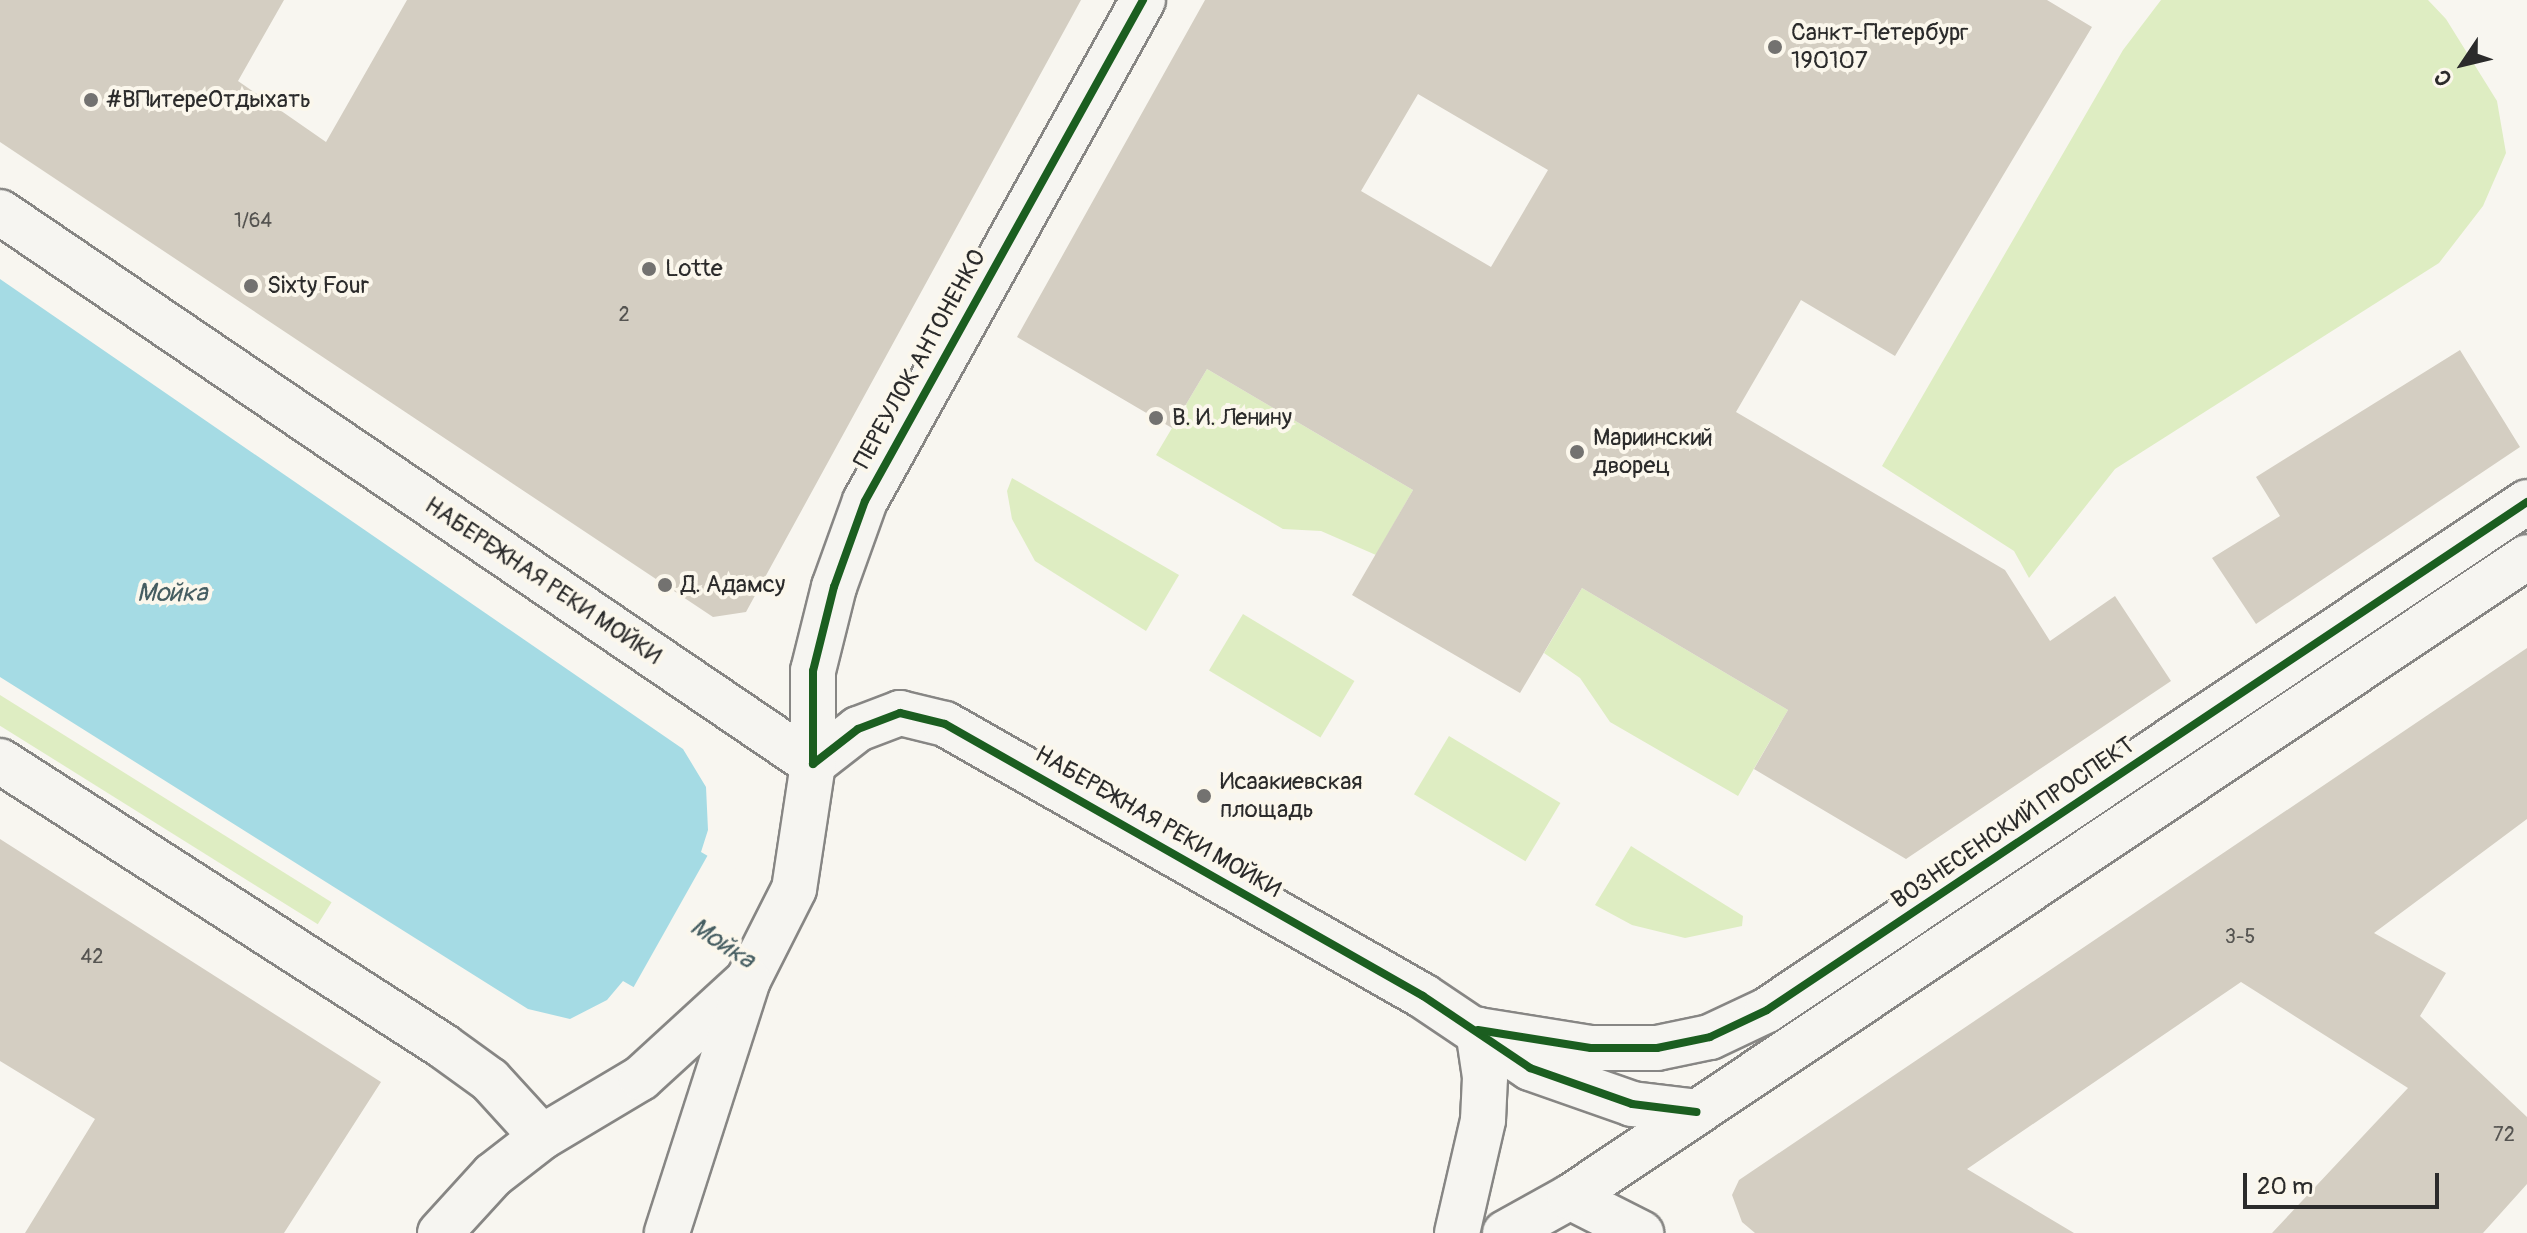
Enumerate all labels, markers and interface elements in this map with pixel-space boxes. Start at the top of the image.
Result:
place label: Санкт-Петербург 190107 [1791,19,1969,75]
north arrow [2423,24,2503,104]
marker: Санкт-Петербург 190107 [1766,38,1784,56]
text: С [2428,64,2459,91]
place label: #ВПитереОтдыхать [107,86,311,114]
marker: #ВПитереОтдыхать [82,91,100,109]
house number: 1/64 [234,208,272,232]
street label: ПЕРЕУЛОК АНТОНЕНКО [848,245,992,473]
place label: Lotte [665,255,723,283]
marker: Lotte [640,260,658,278]
place label: Sixty Four [267,272,369,300]
marker: Sixty Four [242,277,260,295]
house number: 2 [618,302,630,326]
place label: В. И. Ленину [1172,404,1292,432]
marker: В. И. Ленину [1147,409,1165,427]
place label: Мариинский дворец [1593,424,1713,480]
marker: Мариинский дворец [1568,443,1586,461]
street label: НАБЕРЕЖНАЯ РЕКИ МОЙКИ [419,491,667,671]
place label: Д. Адамсу [681,571,785,599]
marker: Д. Адамсу [656,576,674,594]
water label: Мойка [137,578,207,610]
street label: ВОЗНЕСЕНСКИЙ ПРОСПЕКТ [1886,731,2140,915]
street label: НАБЕРЕЖНАЯ РЕКИ МОЙКИ [1030,740,1286,904]
place label: Исаакиевская площадь [1220,768,1363,824]
marker: Исаакиевская площадь [1195,787,1213,805]
water label: Мойка [684,912,760,976]
house number: 3-5 [2225,924,2255,948]
house number: 42 [81,944,103,968]
house number: 72 [2493,1122,2515,1146]
scale bar [2247,1157,2443,1207]
text: 20 m [2257,1172,2313,1201]

